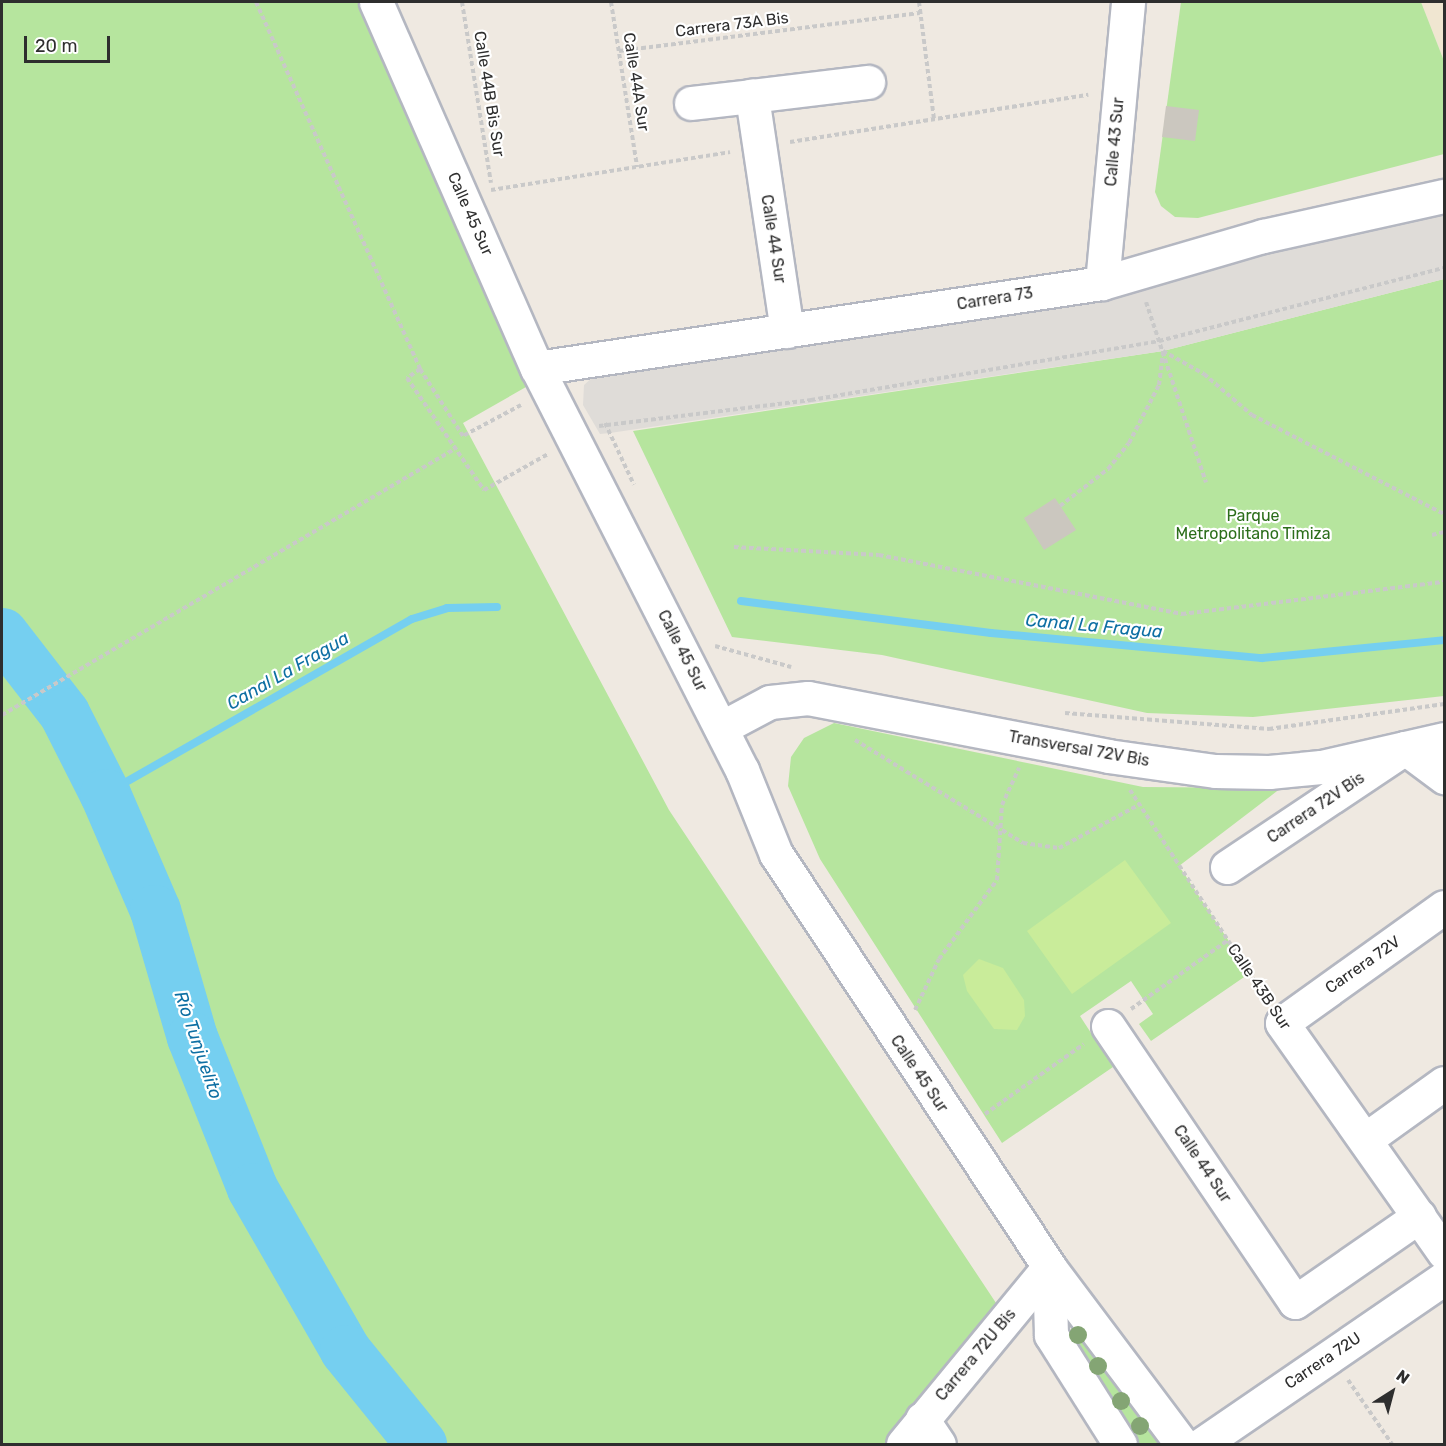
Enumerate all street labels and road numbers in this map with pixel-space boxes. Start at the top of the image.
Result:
street label: Carrera 73A Bis [674,9,790,41]
street label: Calle 44B Bis Sur [470,30,508,158]
street label: Calle 44A Sur [619,31,653,133]
street label: Calle 43 Sur [1102,97,1128,187]
street label: Calle 45 Sur [443,169,497,259]
street label: Calle 44 Sur [757,193,789,285]
street label: Carrera 73 [955,283,1035,315]
street label: Calle 45 Sur [653,607,711,695]
street label: Transversal 72V Bis [1007,727,1151,771]
street label: Carrera 72V Bis [1264,768,1368,848]
street label: Carrera 72V [1322,932,1404,998]
street label: Calle 43B Sur [1223,940,1295,1034]
street label: Calle 45 Sur [886,1032,952,1116]
street label: Calle 44 Sur [1169,1121,1235,1207]
street label: Carrera 72U Bis [932,1305,1020,1405]
street label: Carrera 72U [1281,1328,1365,1394]

